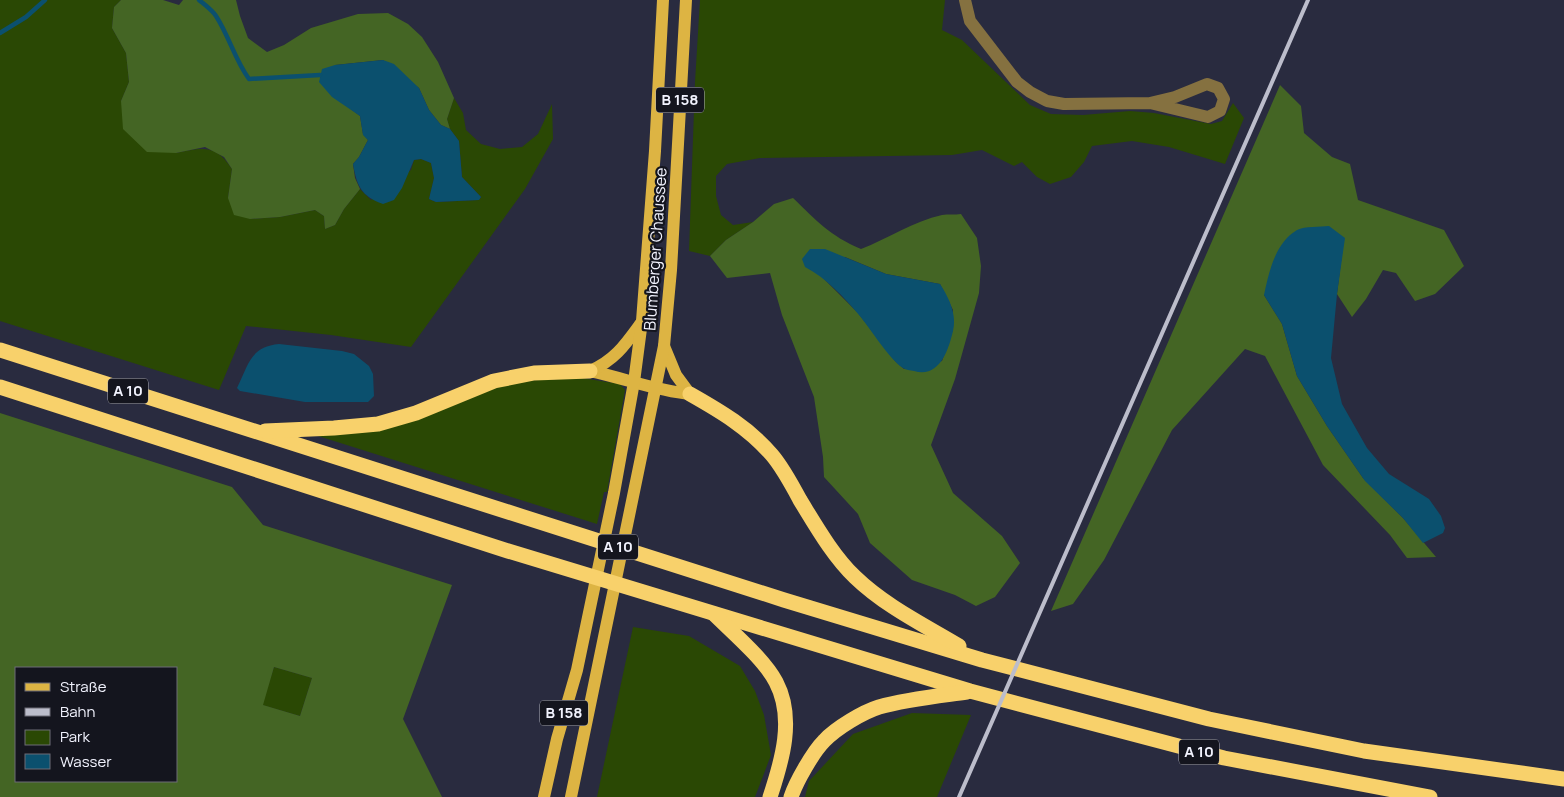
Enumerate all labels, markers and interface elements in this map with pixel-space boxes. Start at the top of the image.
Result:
road number: B 158 [656,88,704,112]
street label: Blumberger Chaussee [638,167,672,331]
road number: A 10 [108,378,148,404]
road number: A 10 [598,534,638,560]
legend [15,667,178,782]
text: Straße [60,676,107,697]
road number: B 158 [540,700,588,726]
text: Bahn [60,701,95,722]
text: Park [60,726,90,747]
road number: A 10 [1179,740,1219,764]
text: Wasser [60,751,112,772]

